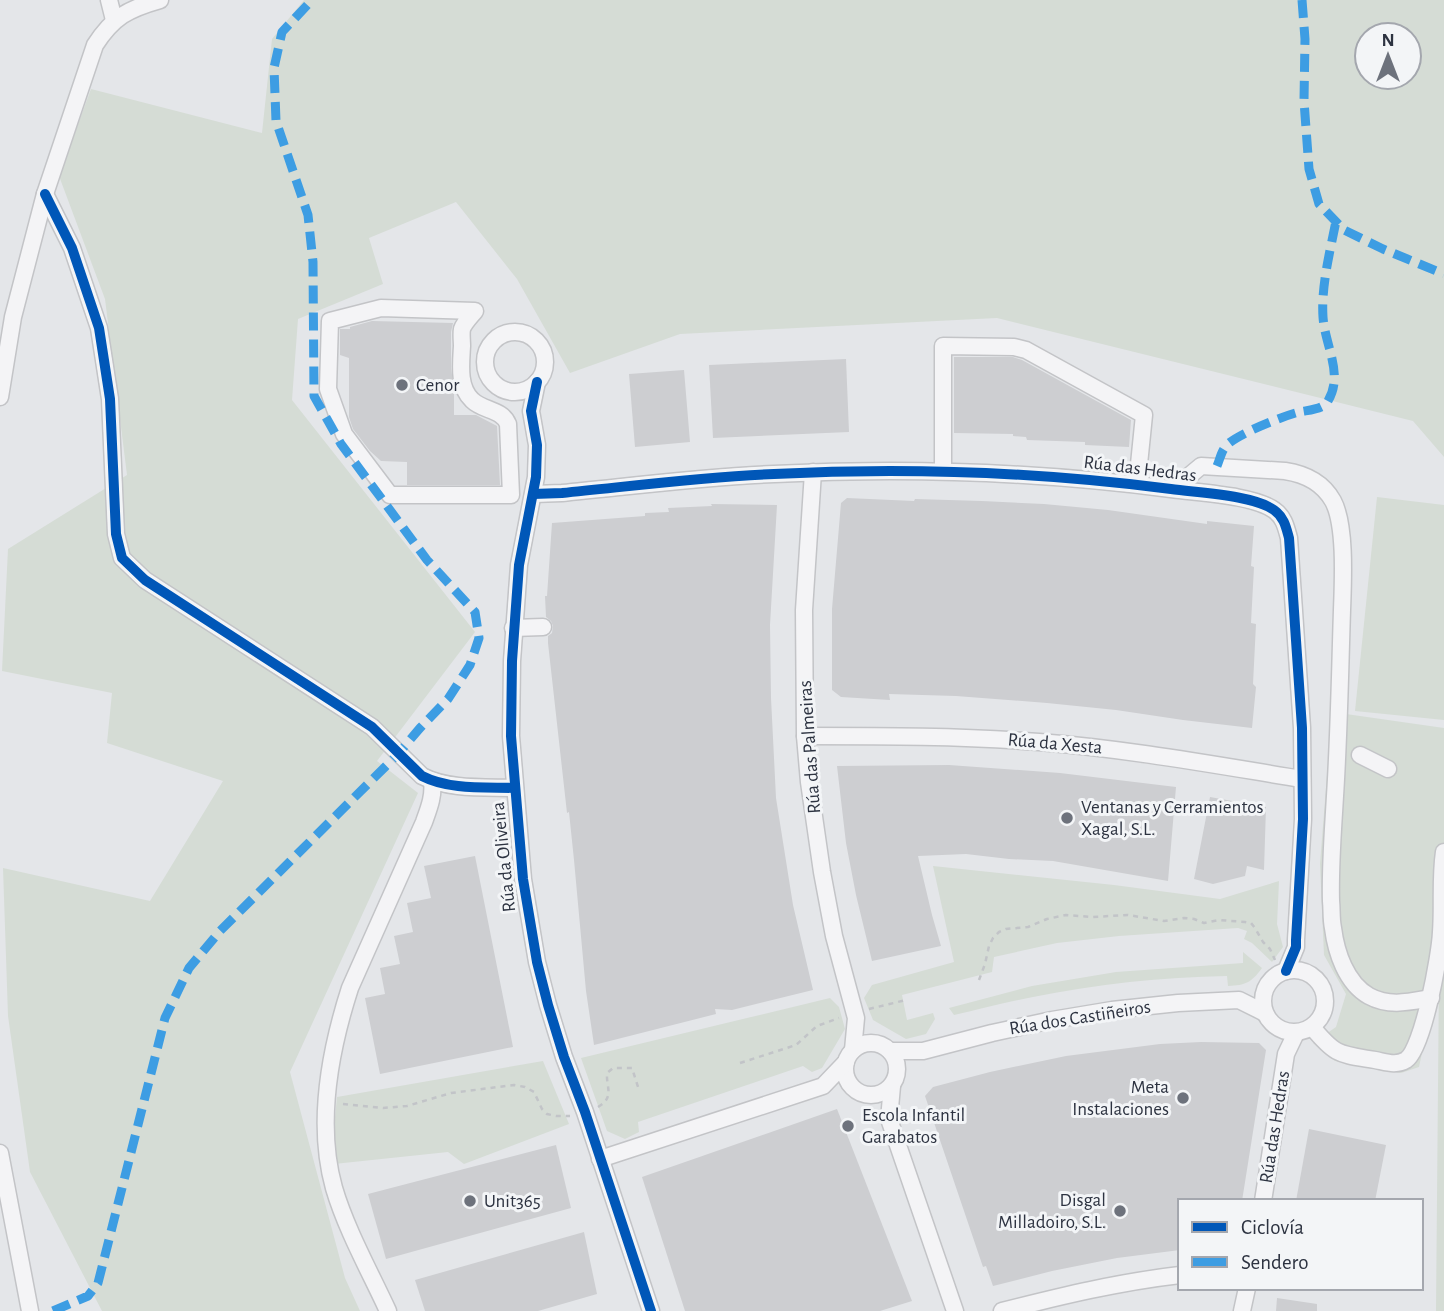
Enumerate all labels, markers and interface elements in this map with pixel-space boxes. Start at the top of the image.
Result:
north arrow [1353,21,1423,91]
text: N [1381,31,1395,50]
place label: Cenor [416,376,459,395]
marker: Cenor [394,377,410,393]
street label: Rúa das Hedras [1082,453,1198,485]
street label: Rúa das Palmeiras [796,680,824,814]
street label: Rúa da Xesta [1007,730,1103,758]
place label: Ventanas y Cerramientos Xagal, S.L. [1081,798,1264,839]
street label: Rúa da Oliveira [489,801,519,913]
marker: Ventanas y Cerramientos Xagal, S.L. [1059,810,1075,826]
street label: Rúa dos Castiñeiros [1008,997,1152,1039]
street label: Rúa das Hedras [1257,1069,1293,1185]
place label: Meta Instalaciones [1072,1078,1169,1119]
marker: Meta Instalaciones [1175,1090,1191,1106]
place label: Escola Infantil Garabatos [862,1106,965,1147]
marker: Escola Infantil Garabatos [840,1118,856,1134]
place label: Disgal Milladoiro, S.L. [998,1191,1106,1232]
place label: Unit365 [484,1192,541,1211]
marker: Unit365 [462,1193,478,1209]
legend [1178,1199,1423,1290]
marker: Disgal Milladoiro, S.L. [1112,1203,1128,1219]
text: Ciclovía [1241,1217,1304,1238]
text: Sendero [1241,1252,1309,1273]

